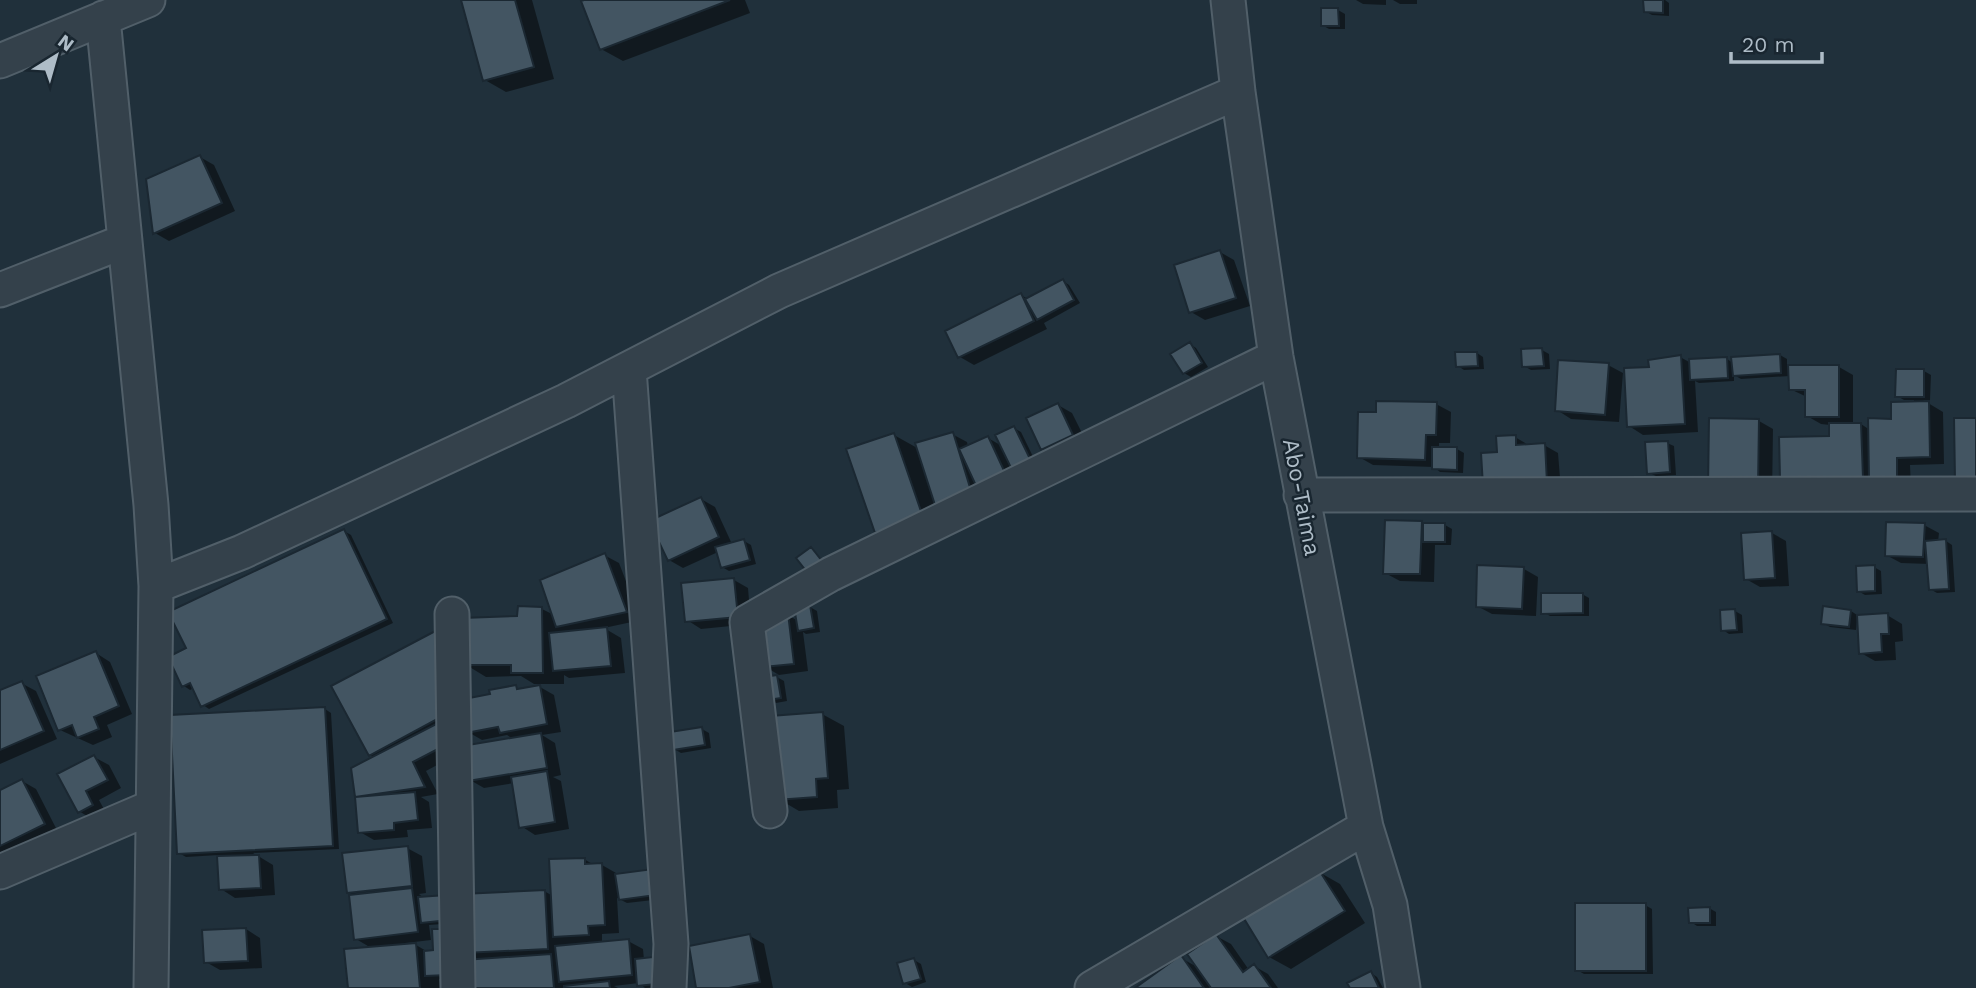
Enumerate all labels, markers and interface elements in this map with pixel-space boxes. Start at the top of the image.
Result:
north arrow [21,21,91,91]
scale bar [1731,21,1822,65]
text: N [53,29,78,56]
text: 20 m [1742,32,1794,57]
street label: Abo-Taima [1277,436,1326,558]

